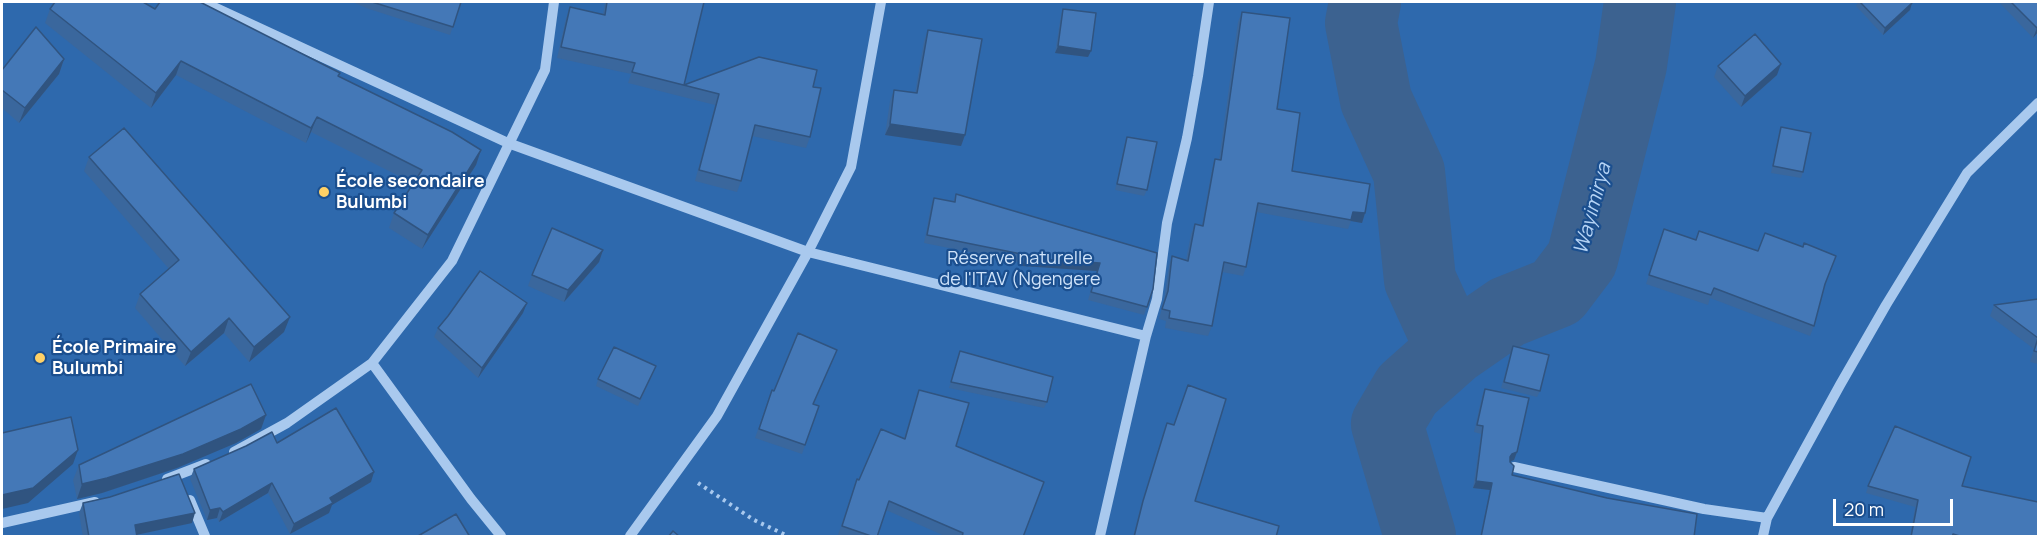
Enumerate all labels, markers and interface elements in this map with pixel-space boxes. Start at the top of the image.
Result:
water label: Wayimirya [1569,161,1617,257]
place label: École secondaire Bulumbi [336,171,484,213]
marker: École secondaire Bulumbi [317,185,331,199]
park label: Réserve naturelle de l'ITAV (Ngengere [939,248,1101,290]
place label: École Primaire Bulumbi [52,337,176,380]
marker: École Primaire Bulumbi [33,351,47,365]
scale bar [1836,487,1956,525]
text: 20 m [1844,497,1884,521]

